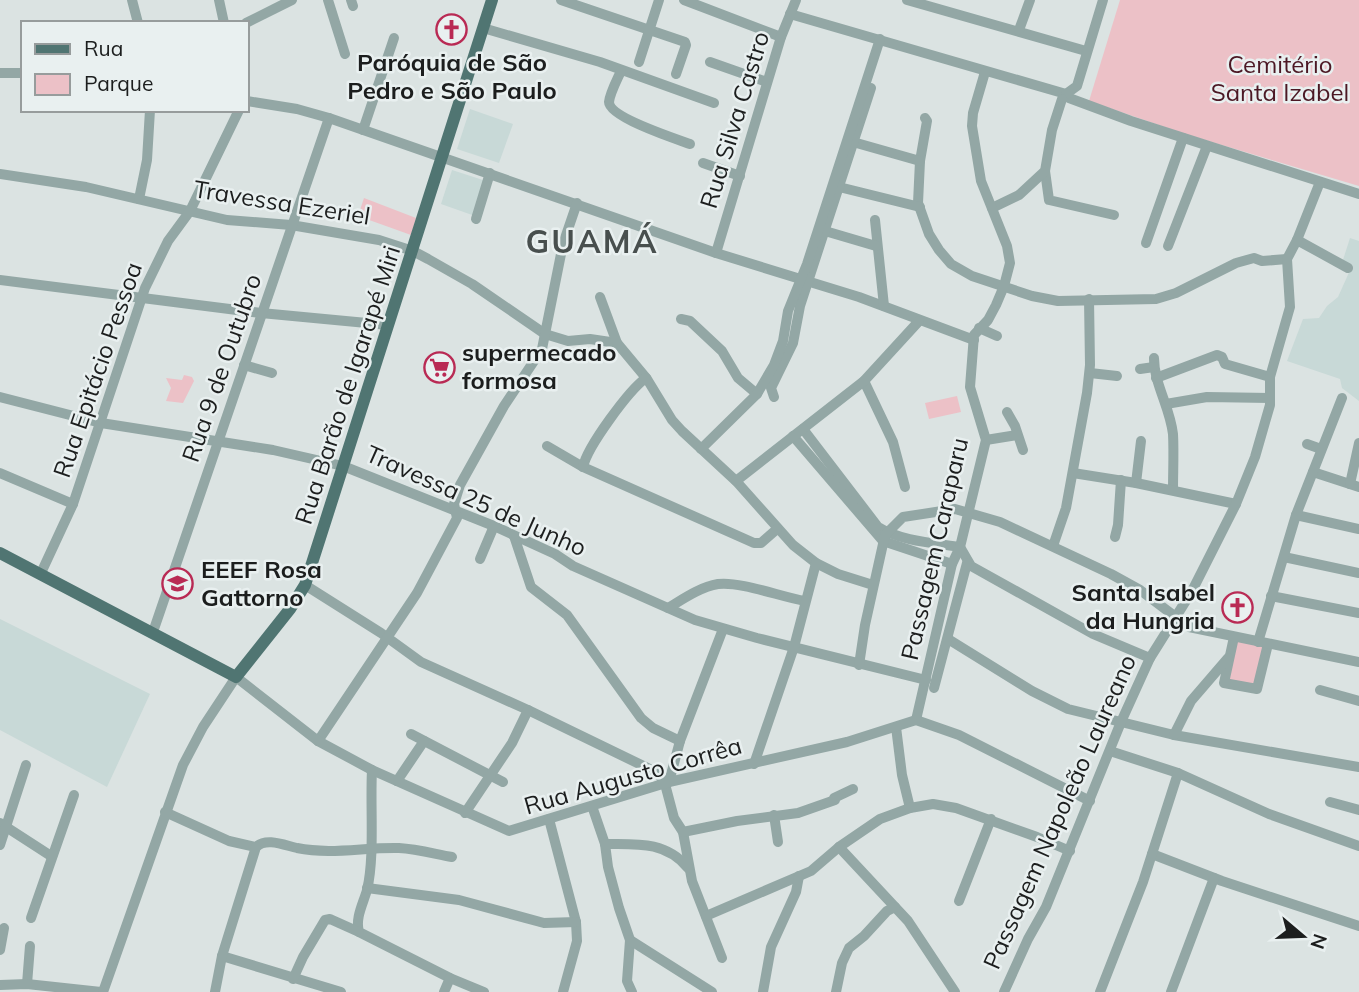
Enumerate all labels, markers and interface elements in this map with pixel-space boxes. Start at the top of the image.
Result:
church icon: Paróquia de São Pedro e São Paulo [435,12,469,46]
legend [21,21,248,112]
street label: Rua Silva Castro [693,28,775,212]
text: Rua [84,35,123,61]
place label: Paróquia de São Pedro e São Paulo [347,47,557,105]
park label: Cemitério Santa Izabel [1211,49,1349,107]
text: Parque [84,70,153,96]
street label: Travessa Ezeriel [192,173,373,231]
district label: GUAMÁ [525,221,659,261]
street label: Rua Barão de Igarapé Miri [288,242,406,528]
street label: Rua Epitácio Pessoa [46,258,148,481]
street label: Rua 9 de Outubro [175,270,267,466]
place label: supermecado formosa [462,337,617,395]
supermarket icon: supermecado formosa [422,350,456,384]
street label: Passagem Caraparu [894,435,974,663]
street label: Travessa 25 de Junho [362,438,591,562]
place label: EEEF Rosa Gattorno [201,554,322,612]
school or university icon: EEEF Rosa Gattorno [161,567,195,601]
place label: Santa Isabel da Hungria [1072,577,1215,635]
church icon: Santa Isabel da Hungria [1221,590,1255,624]
street label: Passagem Napoleão Laureano [976,650,1142,974]
street label: Rua Augusto Corrêa [520,730,745,820]
north arrow [1268,901,1338,971]
text: N [1305,931,1333,952]

